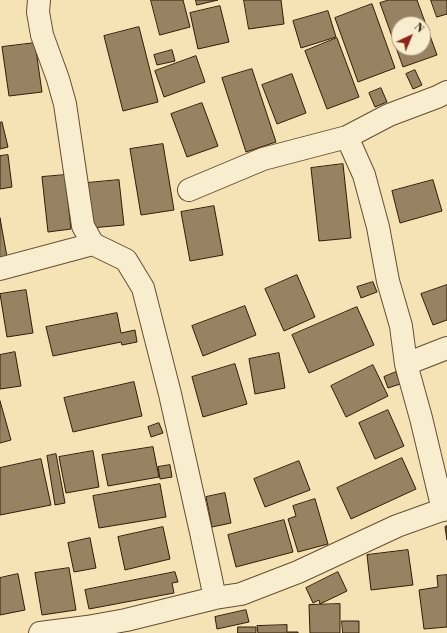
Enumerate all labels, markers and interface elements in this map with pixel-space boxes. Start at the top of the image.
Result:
north arrow [391,16,431,56]
text: N [411,20,427,36]

